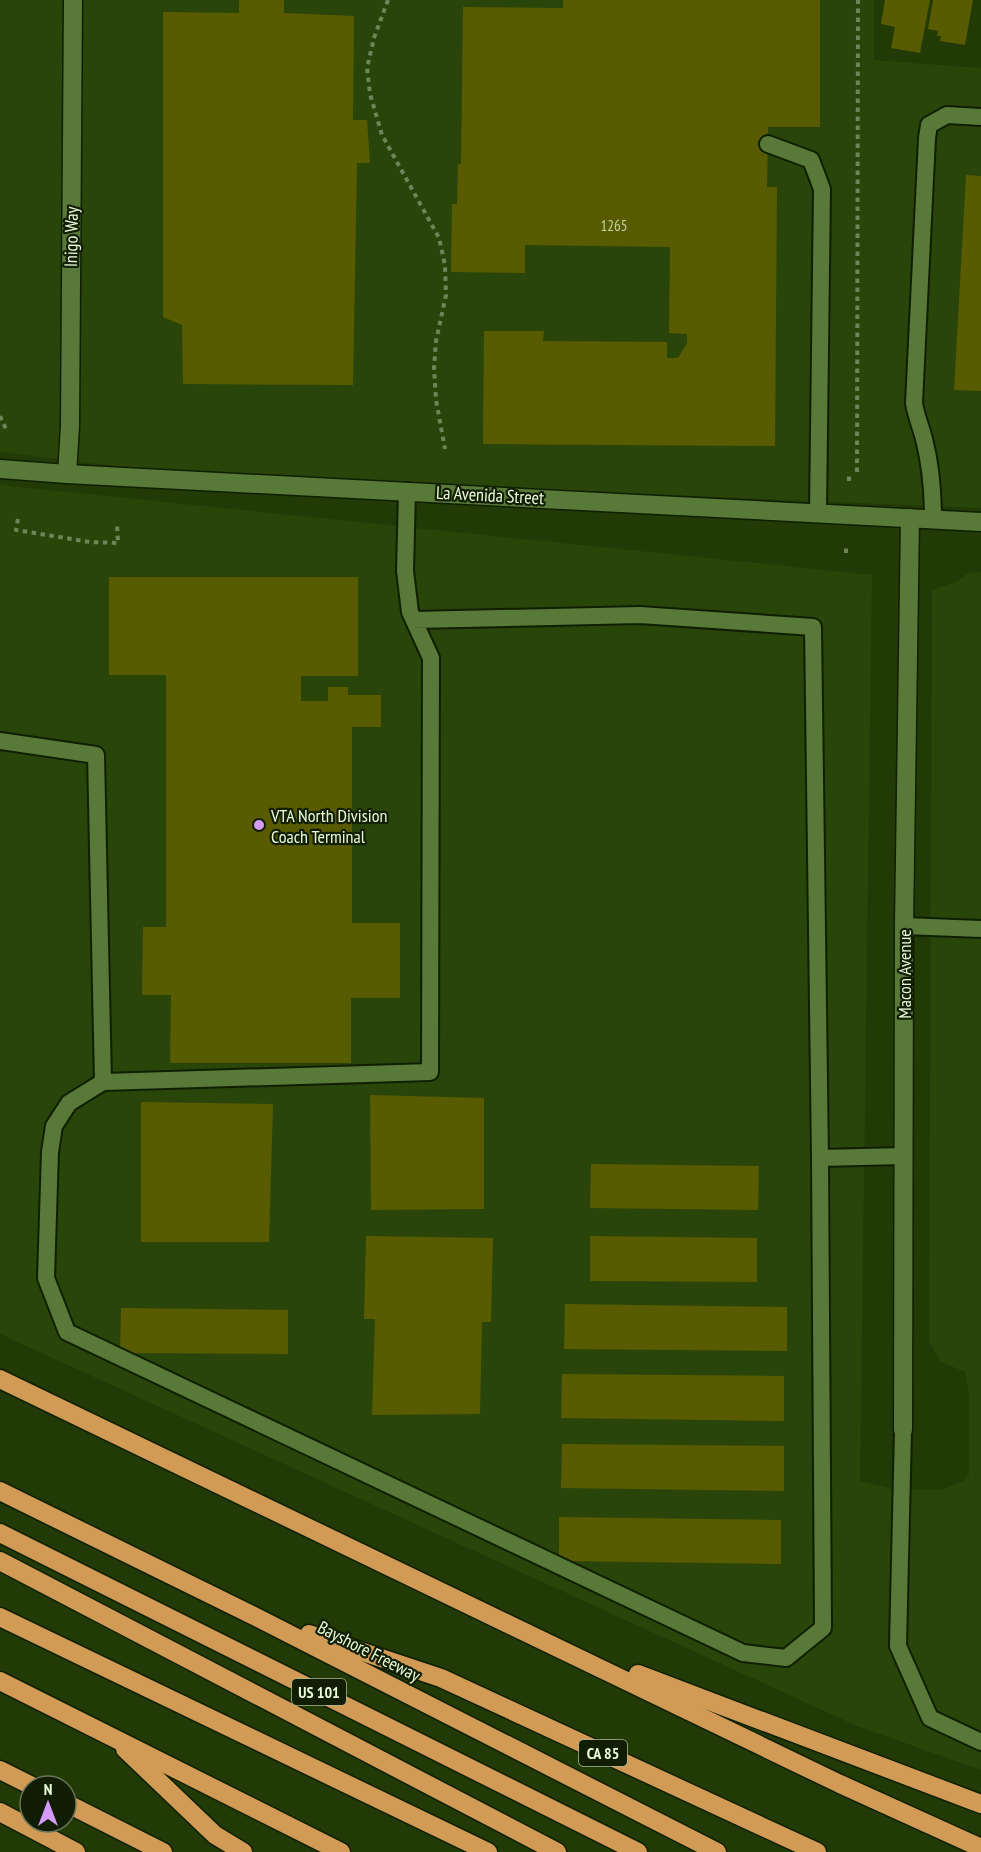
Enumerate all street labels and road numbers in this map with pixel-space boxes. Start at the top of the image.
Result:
street label: Inigo Way [59,206,83,267]
street label: La Avenida Street [435,481,545,509]
street label: Macon Avenue [893,929,916,1019]
street label: Bayshore Freeway [314,1615,424,1687]
road number: US 101 [292,1679,346,1705]
road number: CA 85 [579,1740,627,1766]

